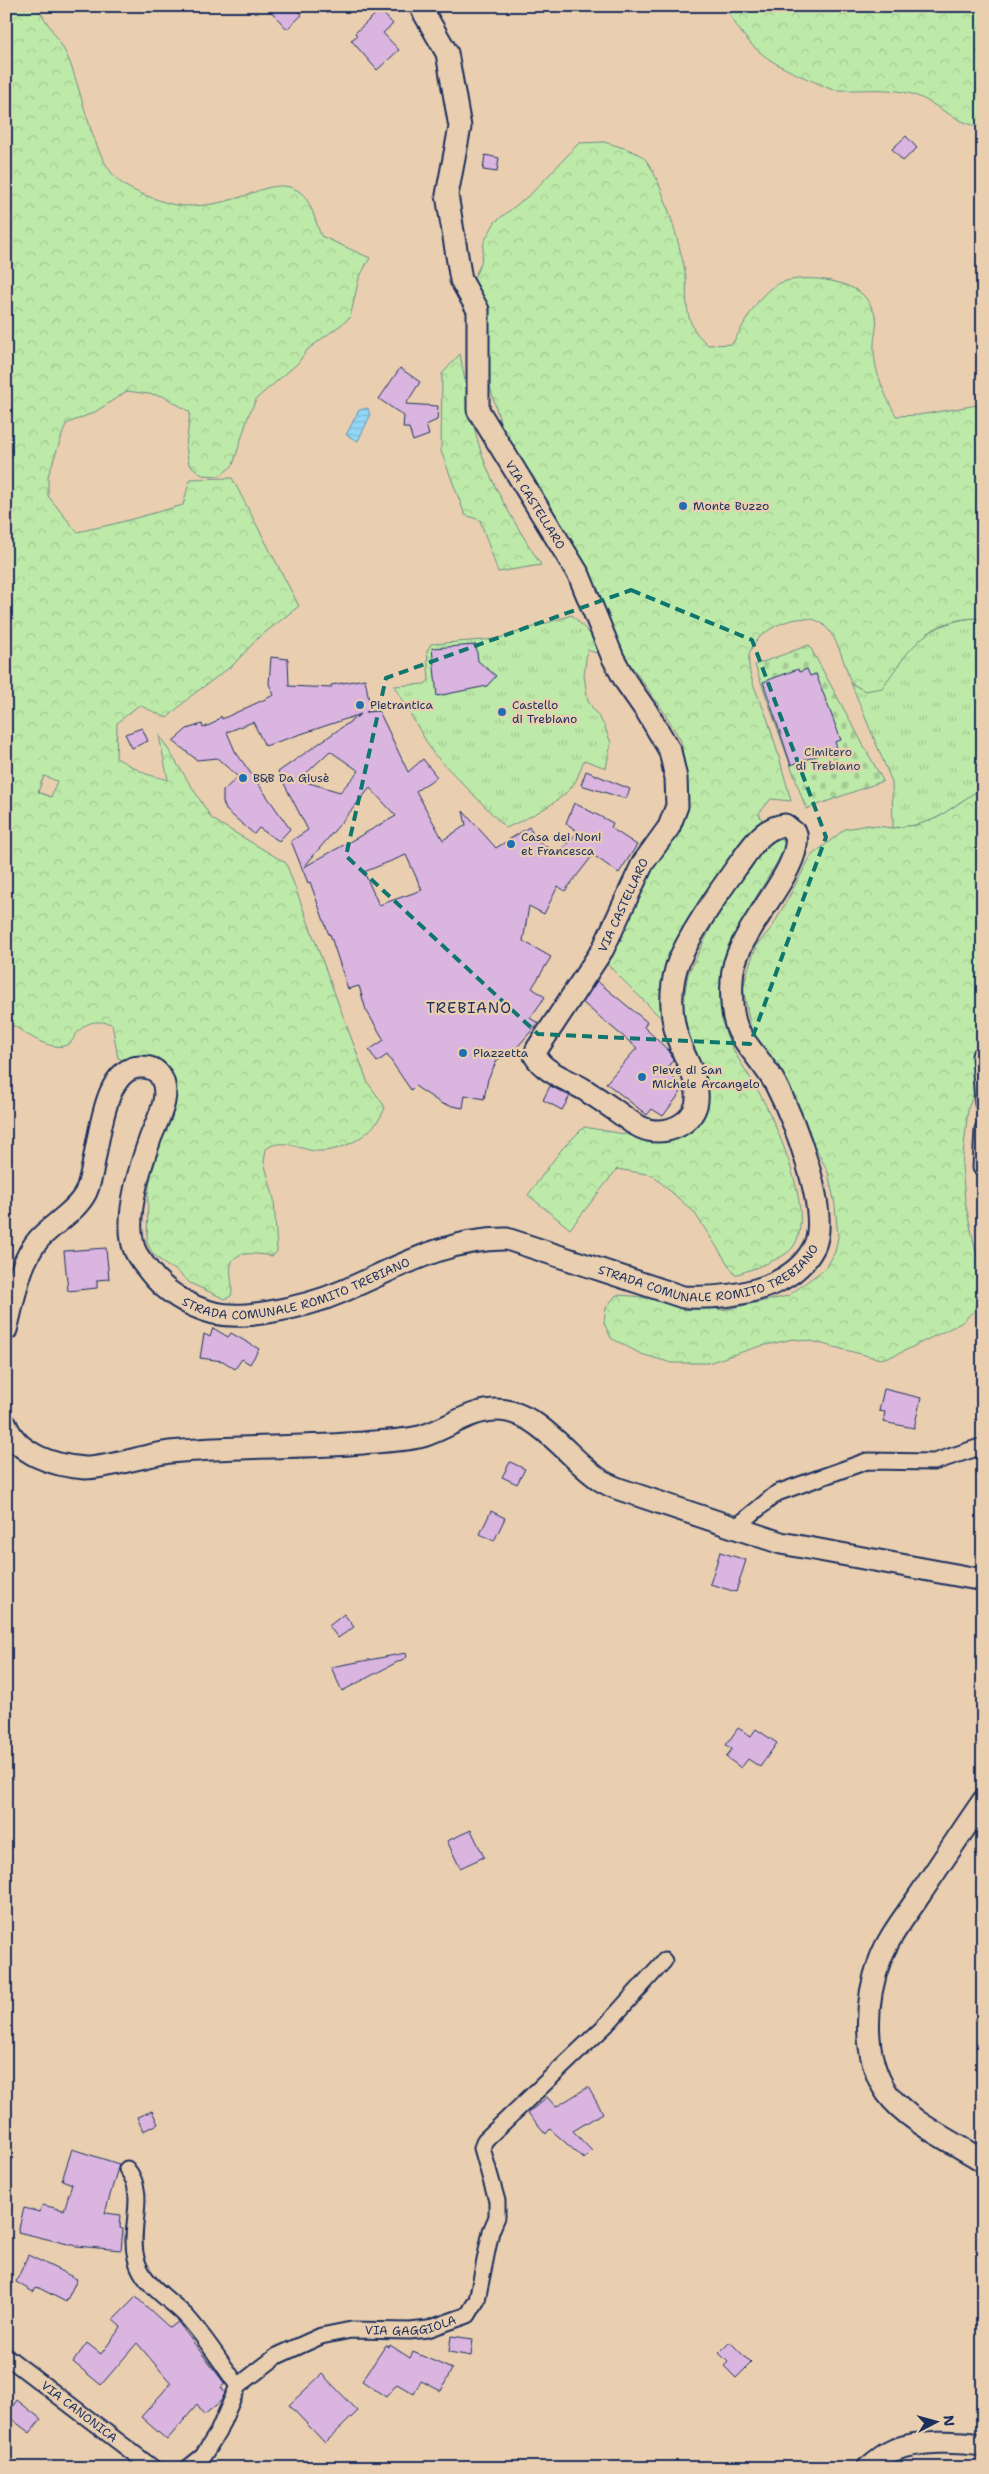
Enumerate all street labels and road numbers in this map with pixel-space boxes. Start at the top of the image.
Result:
street label: VIA CASTELLARO [501,458,569,552]
street label: VIA CASTELLARO [595,856,652,955]
street label: STRADA COMUNALE ROMITO TREBIANO [596,1242,822,1305]
street label: STRADA COMUNALE ROMITO TREBIANO [179,1254,412,1323]
street label: VIA GAGGIOLA [365,2312,459,2339]
street label: VIA CANONICA [38,2378,121,2446]

